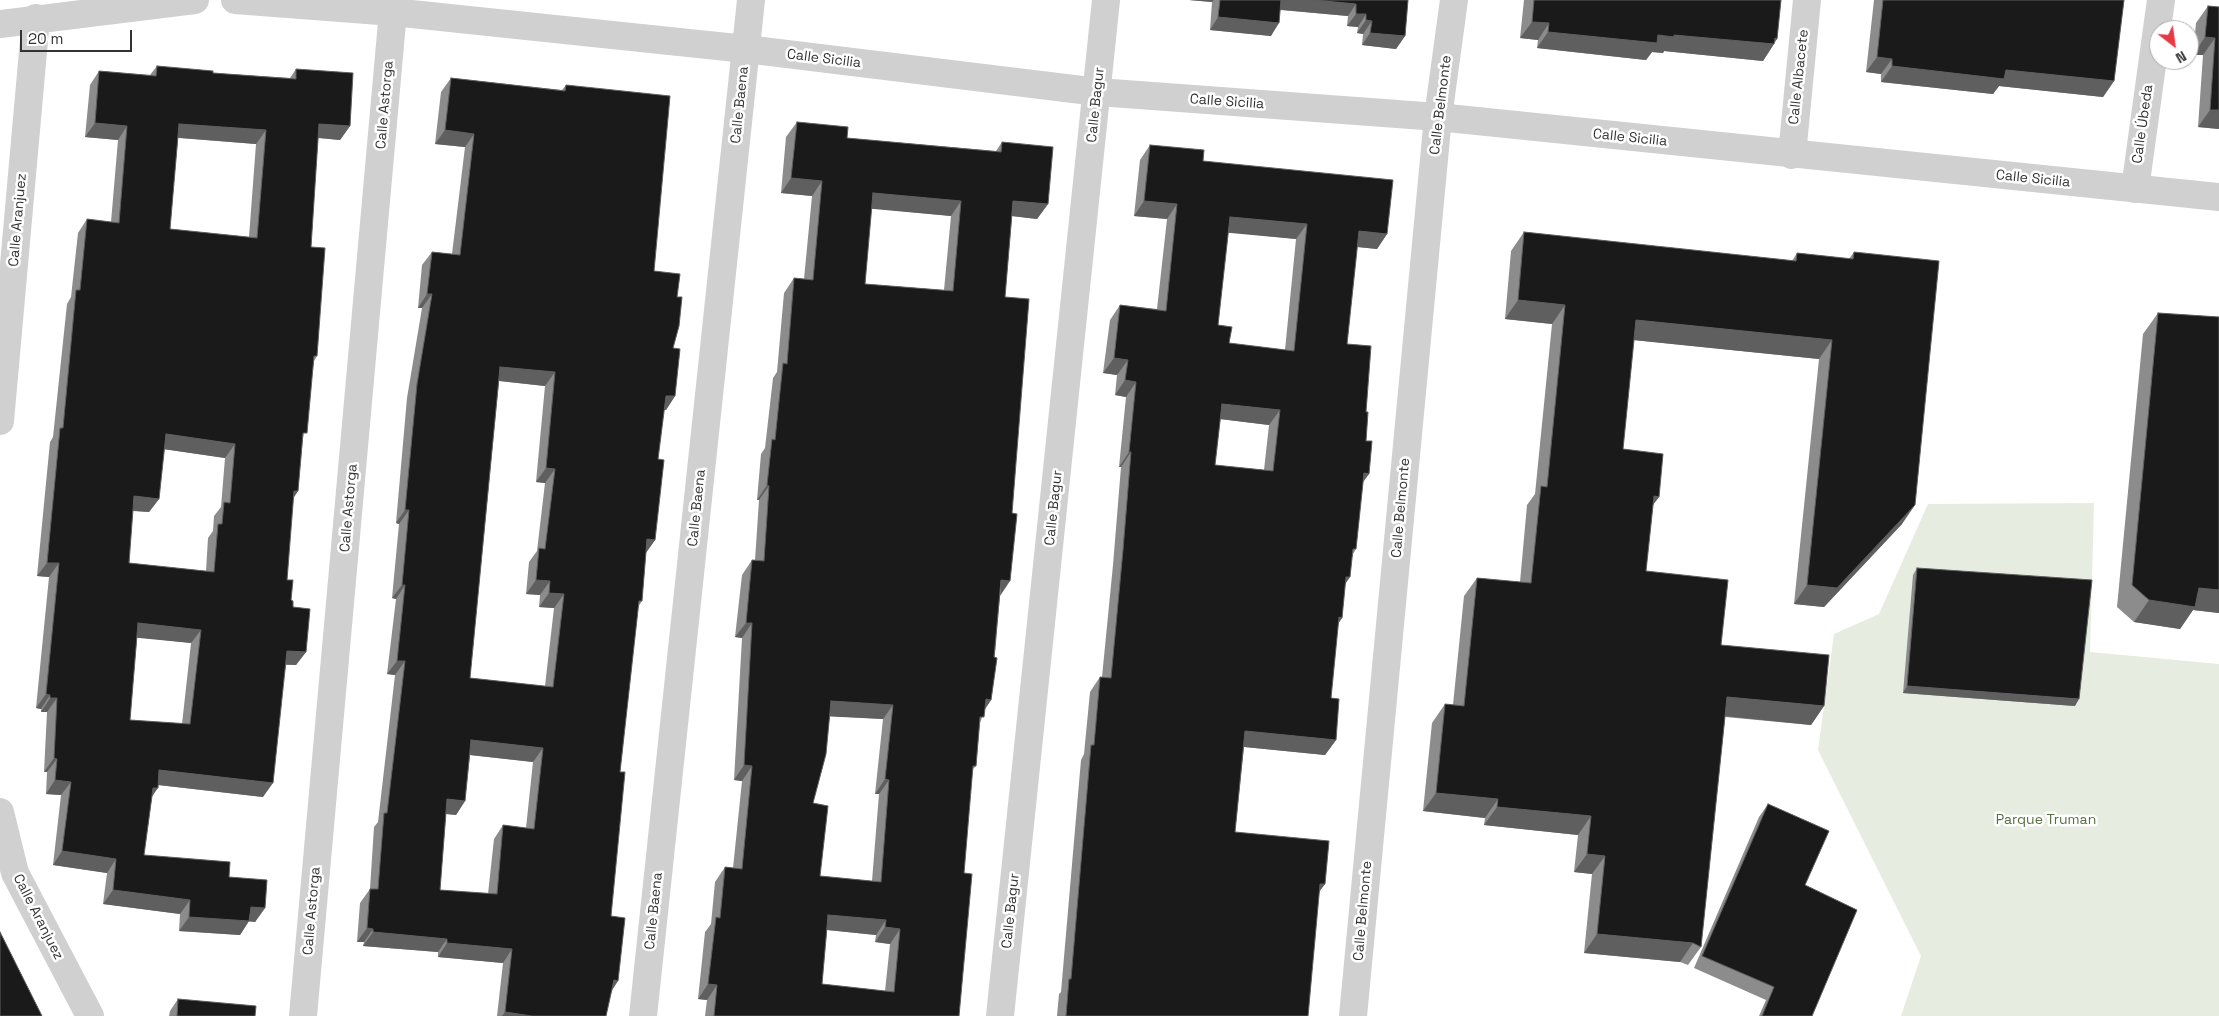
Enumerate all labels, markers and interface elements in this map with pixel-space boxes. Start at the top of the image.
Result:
scale bar [22,20,135,52]
north arrow [2149,20,2199,70]
street label: Calle Albacete [1786,28,1812,126]
text: 20 m [28,29,63,48]
street label: Calle Sicilia [786,46,862,72]
text: N [2172,47,2190,67]
street label: Calle Belmonte [1427,54,1455,156]
street label: Calle Astorga [373,60,397,150]
street label: Calle Baena [728,65,752,145]
street label: Calle Bagur [1084,66,1108,144]
street label: Calle Úbeda [2129,83,2157,165]
street label: Calle Sicilia [1189,91,1265,113]
street label: Calle Sicilia [1592,126,1668,150]
street label: Calle Sicilia [1995,167,2071,191]
street label: Calle Aranjuez [6,173,30,267]
street label: Calle Belmonte [1388,457,1414,559]
street label: Calle Astorga [337,463,361,553]
street label: Calle Baena [685,468,709,548]
street label: Calle Bagur [1042,469,1066,547]
park label: Parque Truman [1996,812,2096,828]
street label: Calle Belmonte [1350,860,1376,962]
street label: Calle Astorga [300,866,324,956]
street label: Calle Aranjuez [9,871,67,963]
street label: Calle Baena [642,871,666,951]
street label: Calle Bagur [999,872,1023,950]

